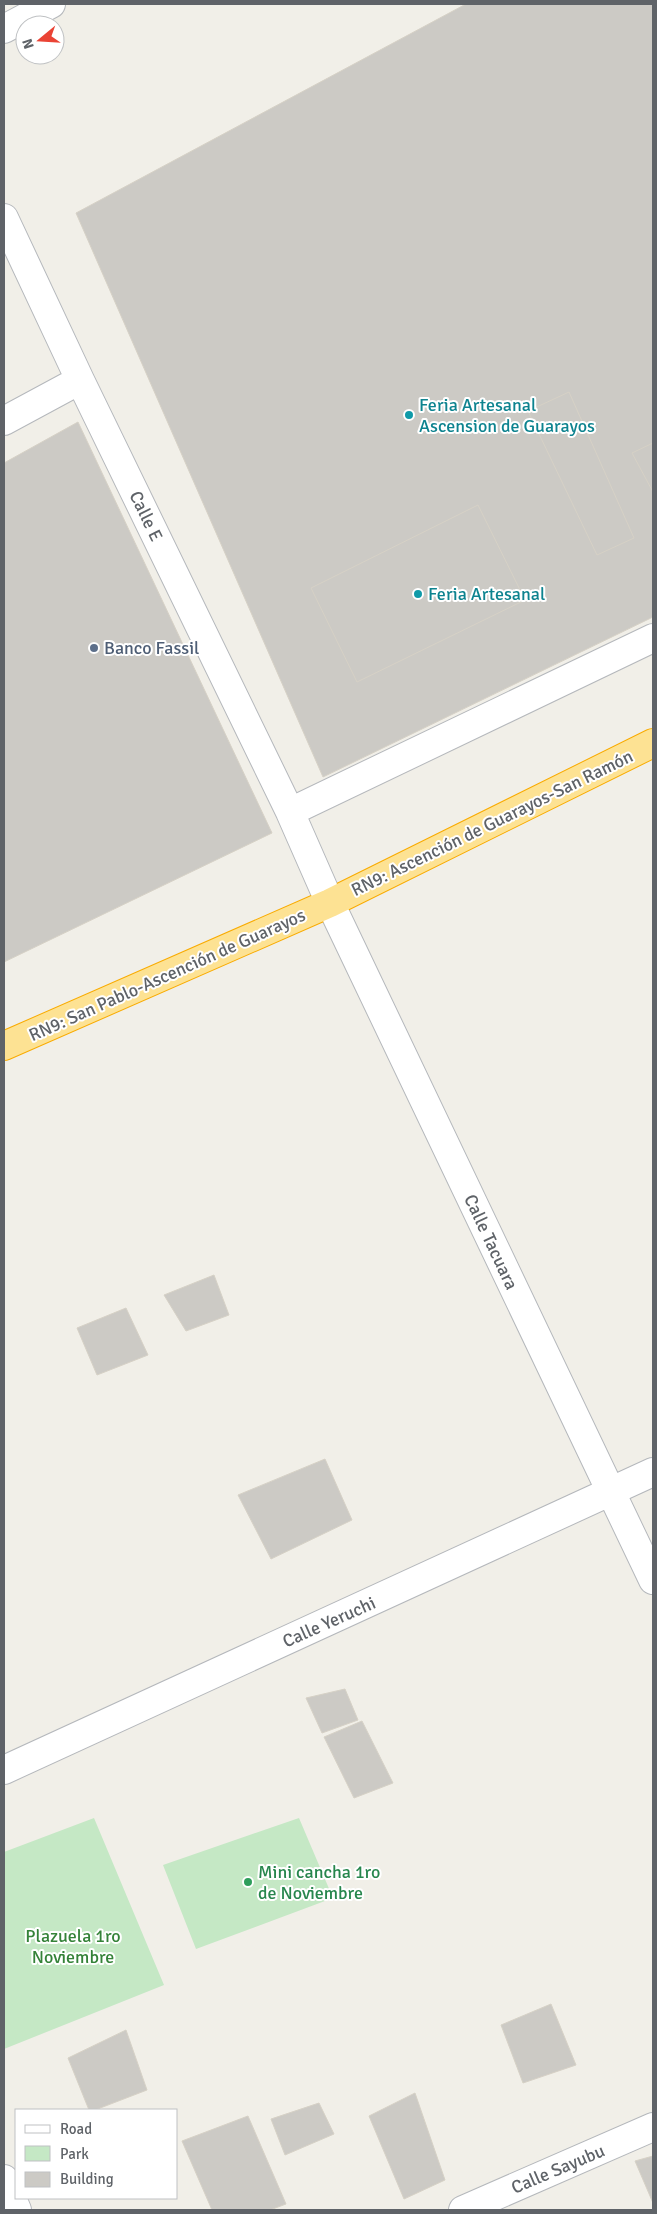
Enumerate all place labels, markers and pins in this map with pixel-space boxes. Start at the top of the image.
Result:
place label: Feria Artesanal Ascension de Guarayos [419,394,595,437]
marker: Feria Artesanal Ascension de Guarayos [403,409,415,421]
place label: Feria Artesanal [428,583,545,605]
marker: Feria Artesanal [412,588,424,600]
place label: Banco Fassil [104,637,199,659]
marker: Banco Fassil [88,642,100,654]
place label: Mini cancha 1ro de Noviembre [258,1861,380,1904]
marker: Mini cancha 1ro de Noviembre [242,1876,254,1888]

